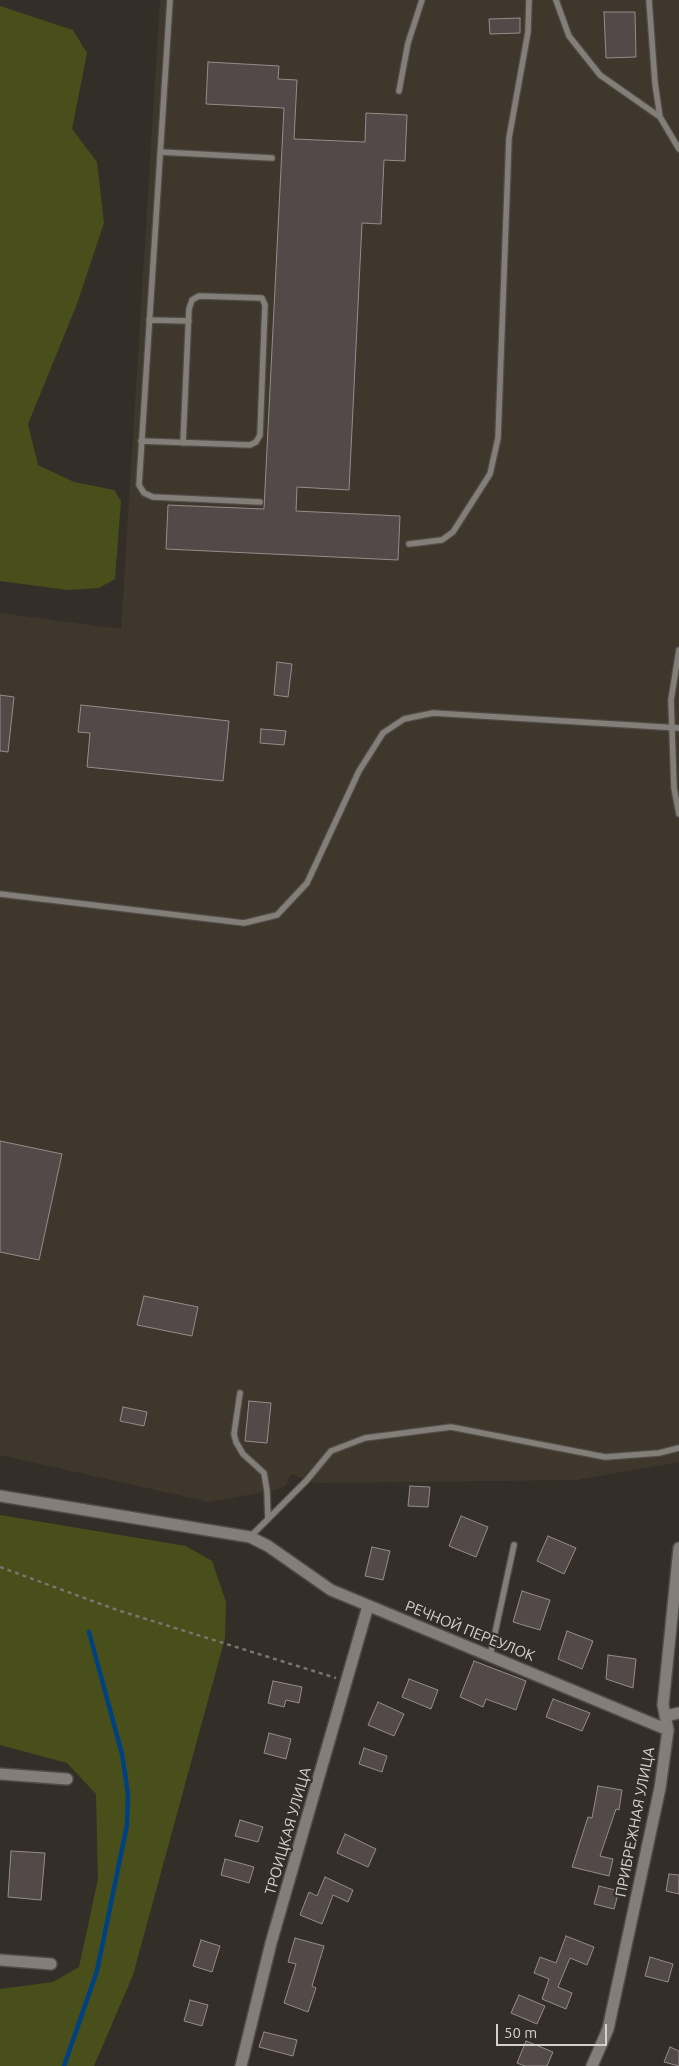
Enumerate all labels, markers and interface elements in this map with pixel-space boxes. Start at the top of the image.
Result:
street label: РЕЧНОЙ ПЕРЕУЛОК [403,1597,537,1665]
street label: ПРИБРЕЖНАЯ УЛИЦА [612,1746,658,1898]
street label: ТРОИЦКАЯ УЛИЦА [261,1765,315,1897]
scale bar [499,2014,610,2046]
text: 50 m [504,2024,537,2041]

